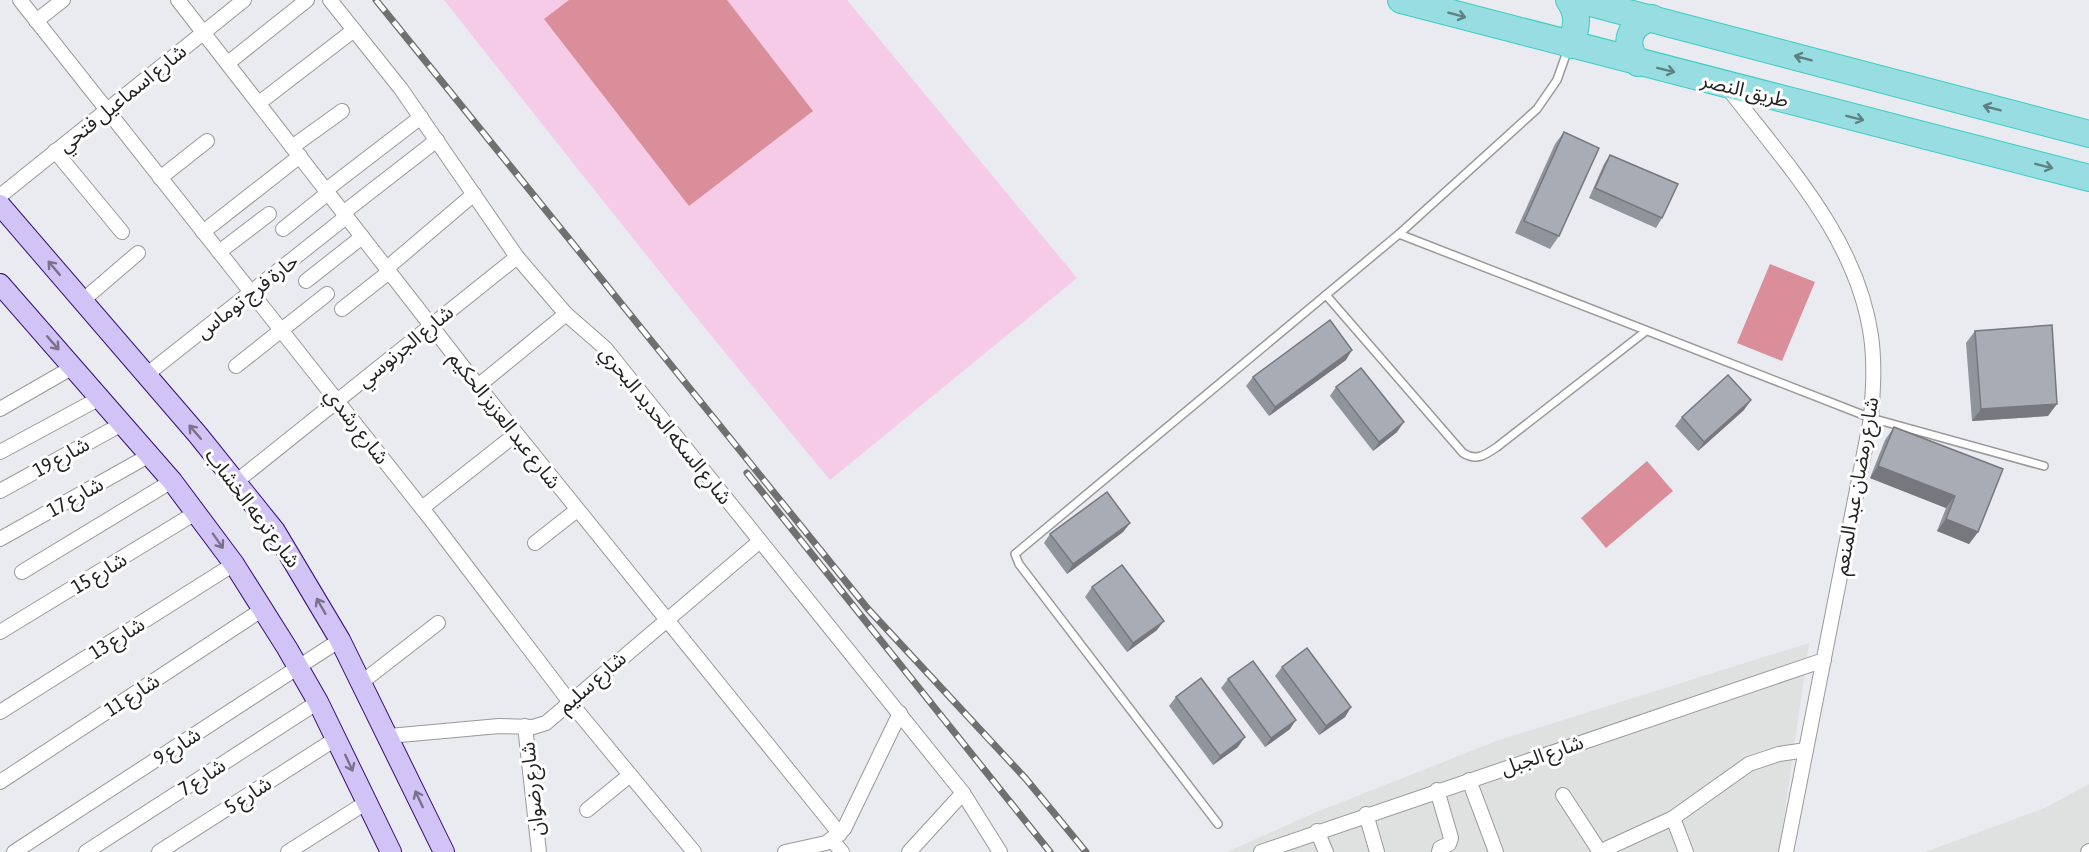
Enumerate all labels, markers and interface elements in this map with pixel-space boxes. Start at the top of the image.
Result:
one-way arrow [1447,10,1466,22]
street label: شارع اسماعيل فتحي [53,39,193,160]
one-way arrow [1794,52,1813,64]
one-way arrow [1656,65,1675,77]
street label: طريق النصر [1697,67,1791,113]
one-way arrow [1983,102,2002,114]
one-way arrow [1845,112,1864,124]
one-way arrow [2034,161,2053,172]
street label: حارة فرج توماس [191,249,305,346]
one-way arrow [47,260,60,276]
street label: شارع الجرنوسي [352,300,460,395]
one-way arrow [46,335,60,350]
street label: شارع السكه الحديد البحري [592,341,737,511]
street label: شارع عبد العزيز الحكيم [441,346,566,495]
street label: شارع رشدي [317,383,394,471]
street label: شارع رمضان عبد المنعم [1829,395,1886,577]
one-way arrow [188,425,202,440]
street label: شارع 19 [29,432,95,485]
street label: شارع ترعه الخشاب [198,444,306,574]
street label: شارع 17 [43,472,109,525]
one-way arrow [212,533,224,549]
street label: شارع 15 [67,547,133,601]
one-way arrow [315,598,326,616]
street label: شارع 13 [85,612,151,667]
street label: شارع سليم [553,646,633,720]
street label: شارع 11 [100,668,166,724]
street label: شارع 9 [149,722,207,773]
street label: شارع الجبل [1497,730,1587,783]
street label: شارع رضوان [515,740,552,837]
street label: شارع 7 [174,753,232,804]
one-way arrow [343,754,355,772]
street label: شارع 5 [220,771,278,822]
one-way arrow [412,791,424,809]

